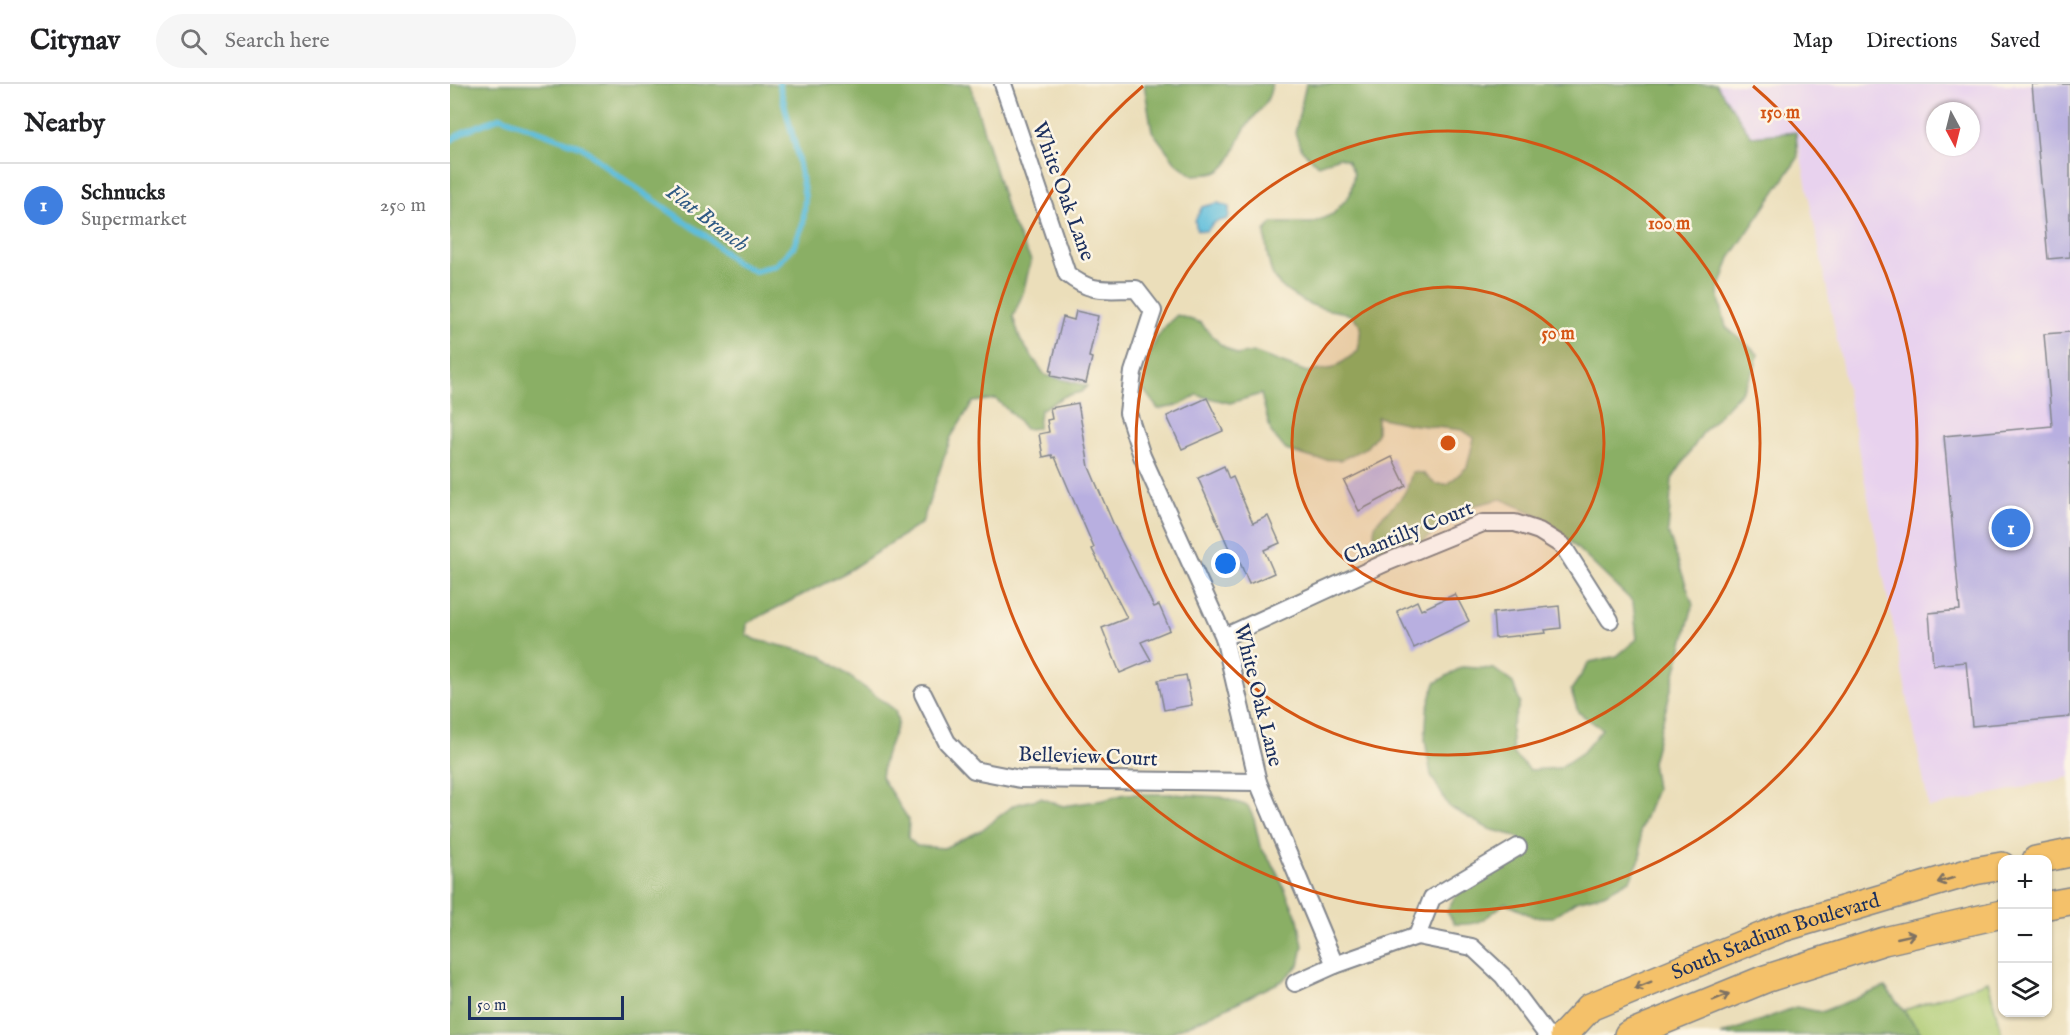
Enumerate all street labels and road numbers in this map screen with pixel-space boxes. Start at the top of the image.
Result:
street label: White Oak Lane [1025,118,1100,265]
street label: Chantilly Court [1340,495,1477,572]
street label: White Oak Lane [1227,621,1288,770]
street label: Belleview Court [1018,742,1158,773]
street label: South Stadium Boulevard [1668,887,1884,987]

